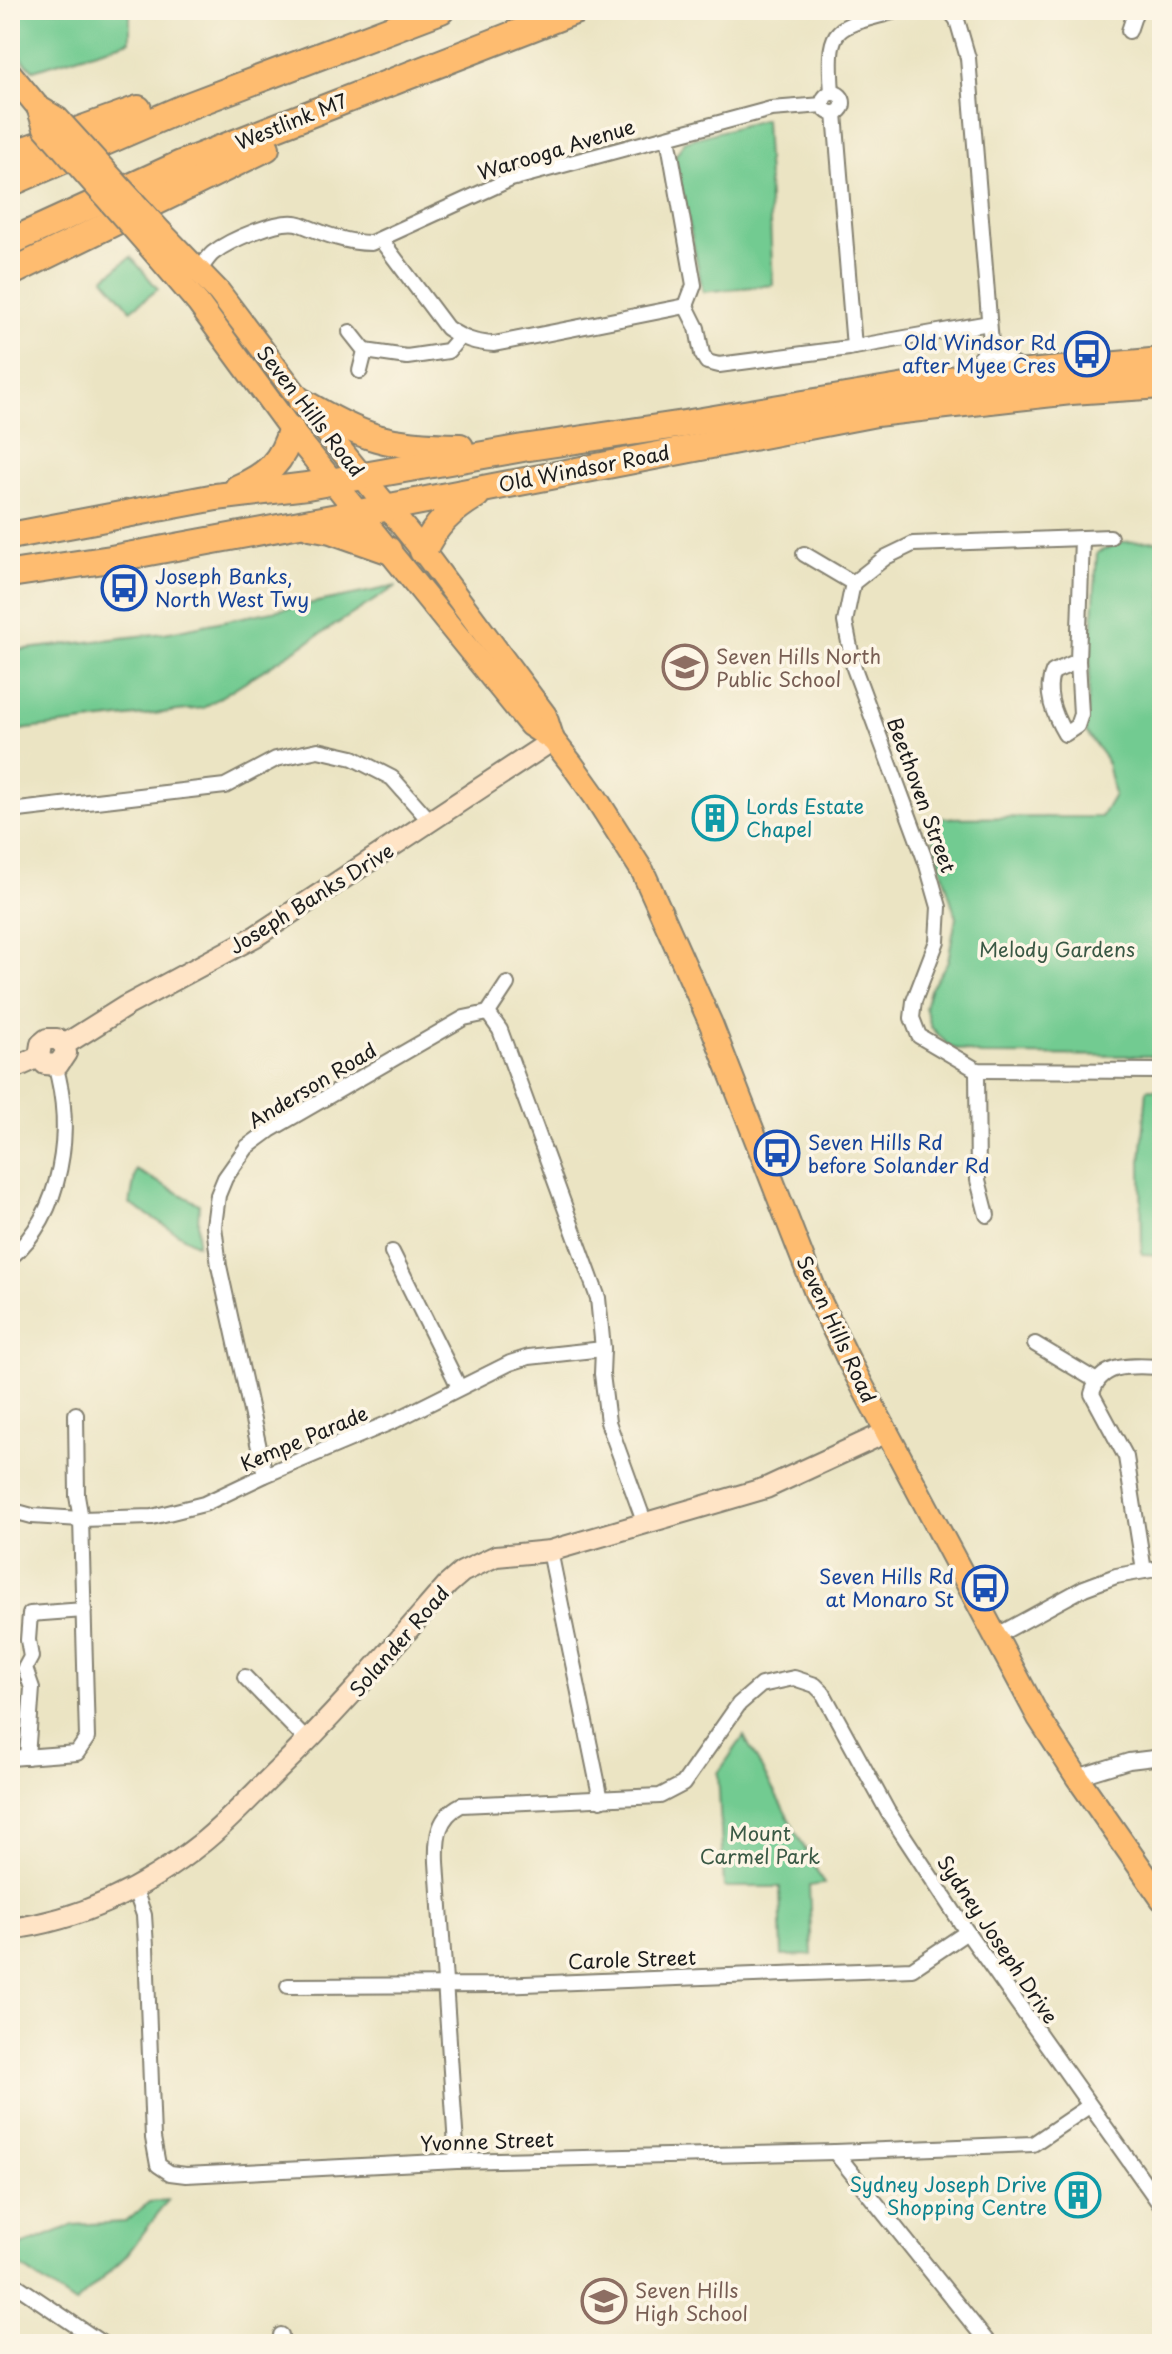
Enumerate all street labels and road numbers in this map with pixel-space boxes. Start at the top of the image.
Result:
street label: Westlink M7 [231,85,352,157]
street label: Warooga Avenue [474,111,638,187]
street label: Seven Hills Road [250,339,372,483]
street label: Old Windsor Road [496,437,672,499]
street label: Beethoven Street [880,713,964,877]
street label: Joseph Banks Drive [223,835,399,961]
street label: Anderson Road [242,1035,382,1135]
street label: Seven Hills Road [790,1250,884,1408]
street label: Kempe Parade [236,1398,372,1478]
street label: Solander Road [342,1579,456,1703]
street label: Sydney Joseph Drive [930,1849,1066,2029]
street label: Carole Street [567,1942,697,1976]
street label: Yvonne Street [420,2124,554,2158]

